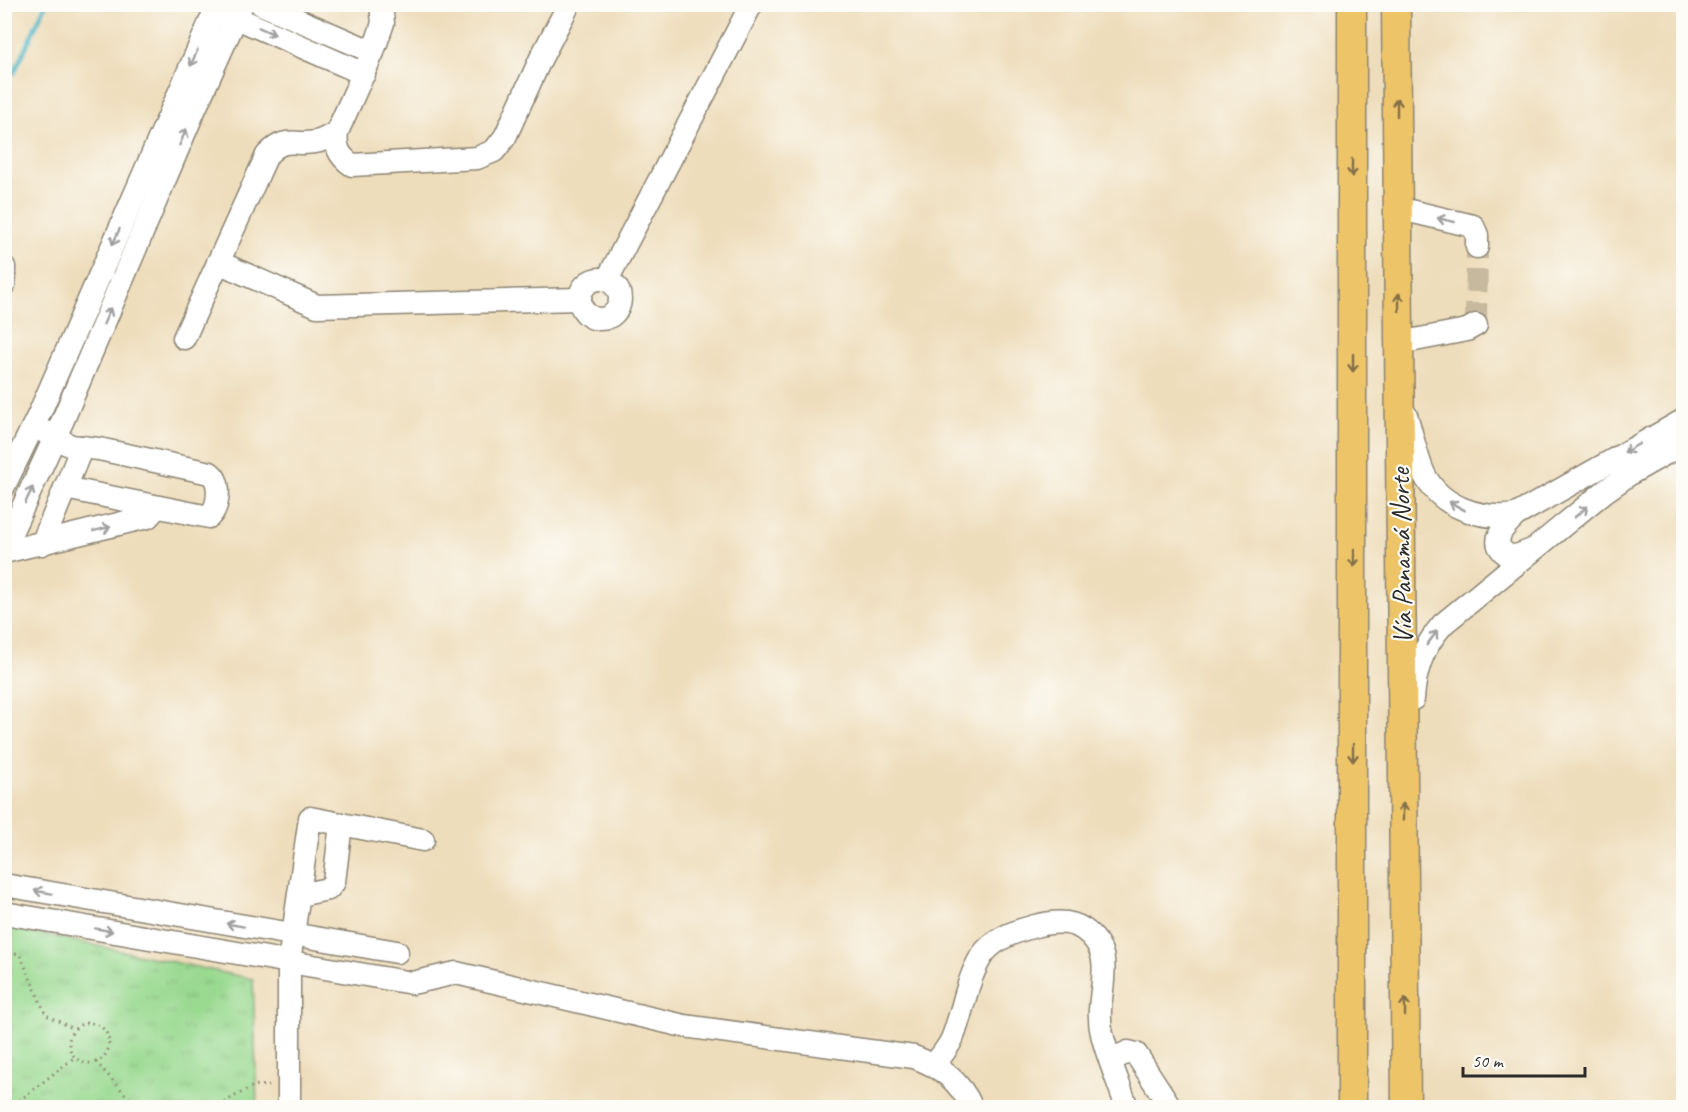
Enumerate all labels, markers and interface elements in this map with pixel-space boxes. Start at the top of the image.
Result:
one-way arrow [257,26,275,37]
one-way arrow [188,49,200,67]
one-way arrow [1391,98,1403,118]
one-way arrow [177,128,189,146]
one-way arrow [1347,157,1358,177]
one-way arrow [1437,213,1456,225]
one-way arrow [110,227,121,245]
one-way arrow [1393,293,1404,313]
one-way arrow [102,308,113,326]
one-way arrow [1347,352,1359,372]
one-way arrow [1624,442,1641,454]
street label: Vía Panamá Norte [1382,466,1420,644]
one-way arrow [24,486,35,504]
one-way arrow [1449,500,1467,511]
one-way arrow [1573,505,1589,518]
one-way arrow [92,522,111,534]
one-way arrow [1348,547,1360,567]
one-way arrow [1426,630,1439,646]
one-way arrow [1347,742,1359,762]
one-way arrow [1397,803,1409,823]
one-way arrow [34,886,53,897]
one-way arrow [226,919,246,930]
one-way arrow [93,925,113,936]
one-way arrow [1399,998,1411,1018]
scale bar [1463,1040,1584,1078]
text: 50 m [1472,1050,1505,1072]

